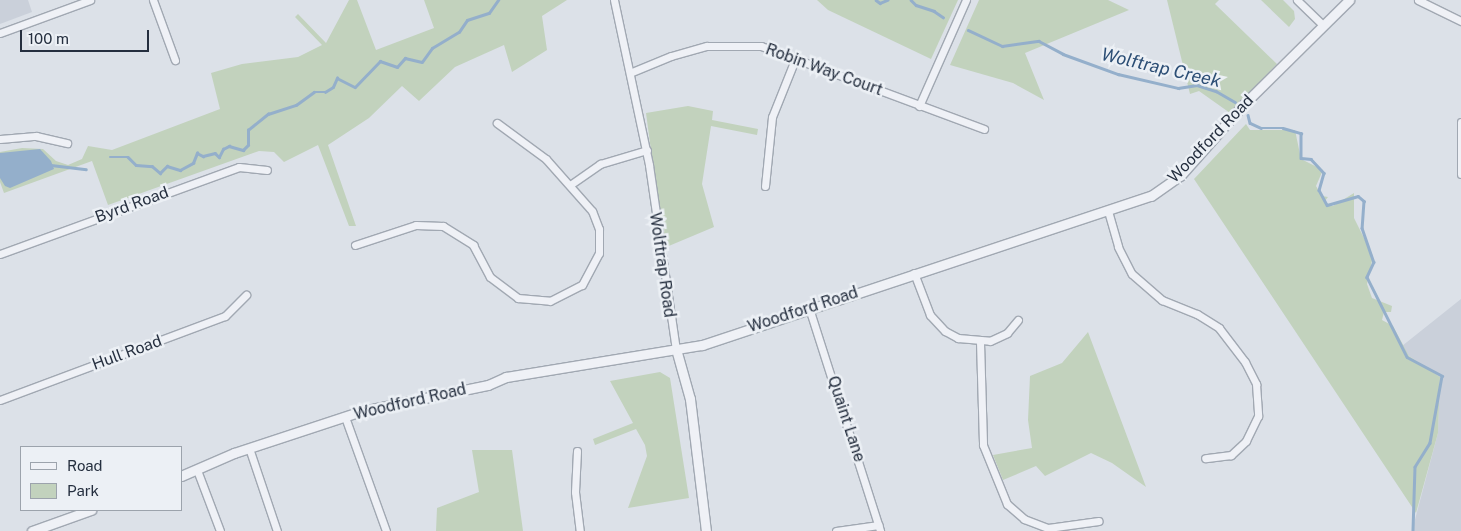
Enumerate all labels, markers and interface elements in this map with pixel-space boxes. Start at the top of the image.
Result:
scale bar [22,20,151,52]
text: 100 m [28,30,69,47]
street label: Robin Way Court [763,40,885,100]
water label: Wolftrap Creek [1099,44,1223,92]
street label: Woodford Road [1164,91,1258,187]
street label: Byrd Road [93,183,171,227]
street label: Wolftrap Road [645,211,679,319]
street label: Woodford Road [745,283,861,337]
street label: Hull Road [89,332,165,374]
street label: Quaint Lane [823,374,869,464]
street label: Woodford Road [352,380,468,424]
legend [20,446,182,511]
text: Road [67,457,103,474]
text: Park [67,482,99,499]

